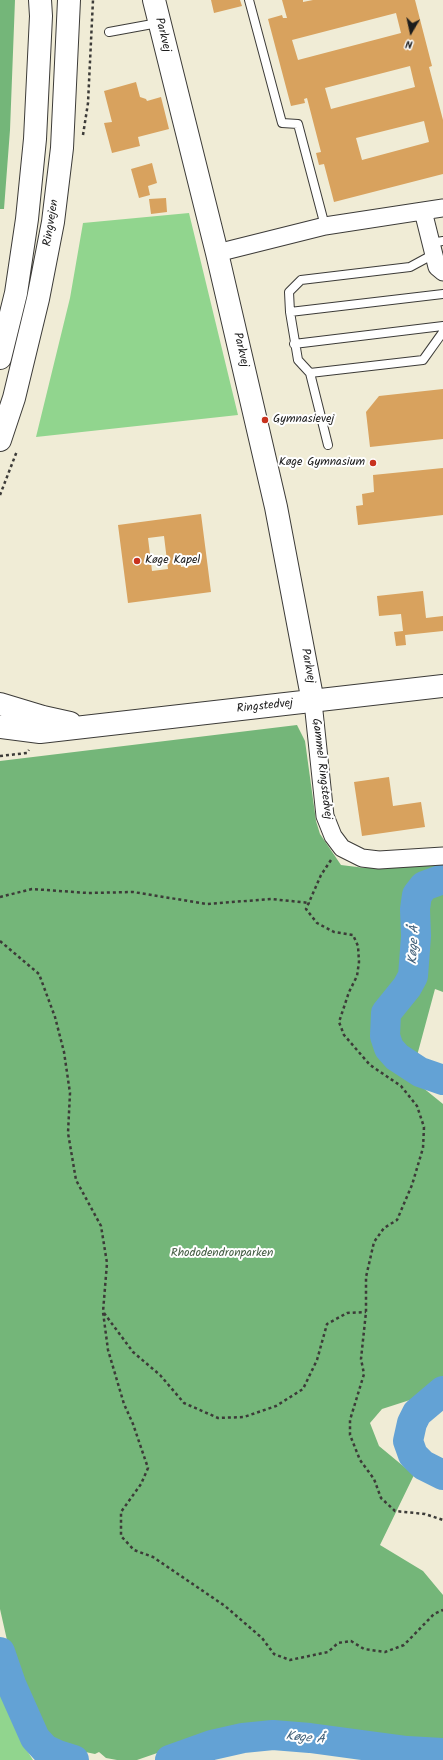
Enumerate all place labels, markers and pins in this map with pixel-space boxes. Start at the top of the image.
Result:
place label: Gymnasievej [273,413,334,427]
marker: Gymnasievej [260,415,270,425]
place label: Køge Gymnasium [279,456,365,470]
marker: Køge Gymnasium [368,458,378,468]
place label: Køge Kapel [145,554,200,568]
marker: Køge Kapel [132,556,142,566]

